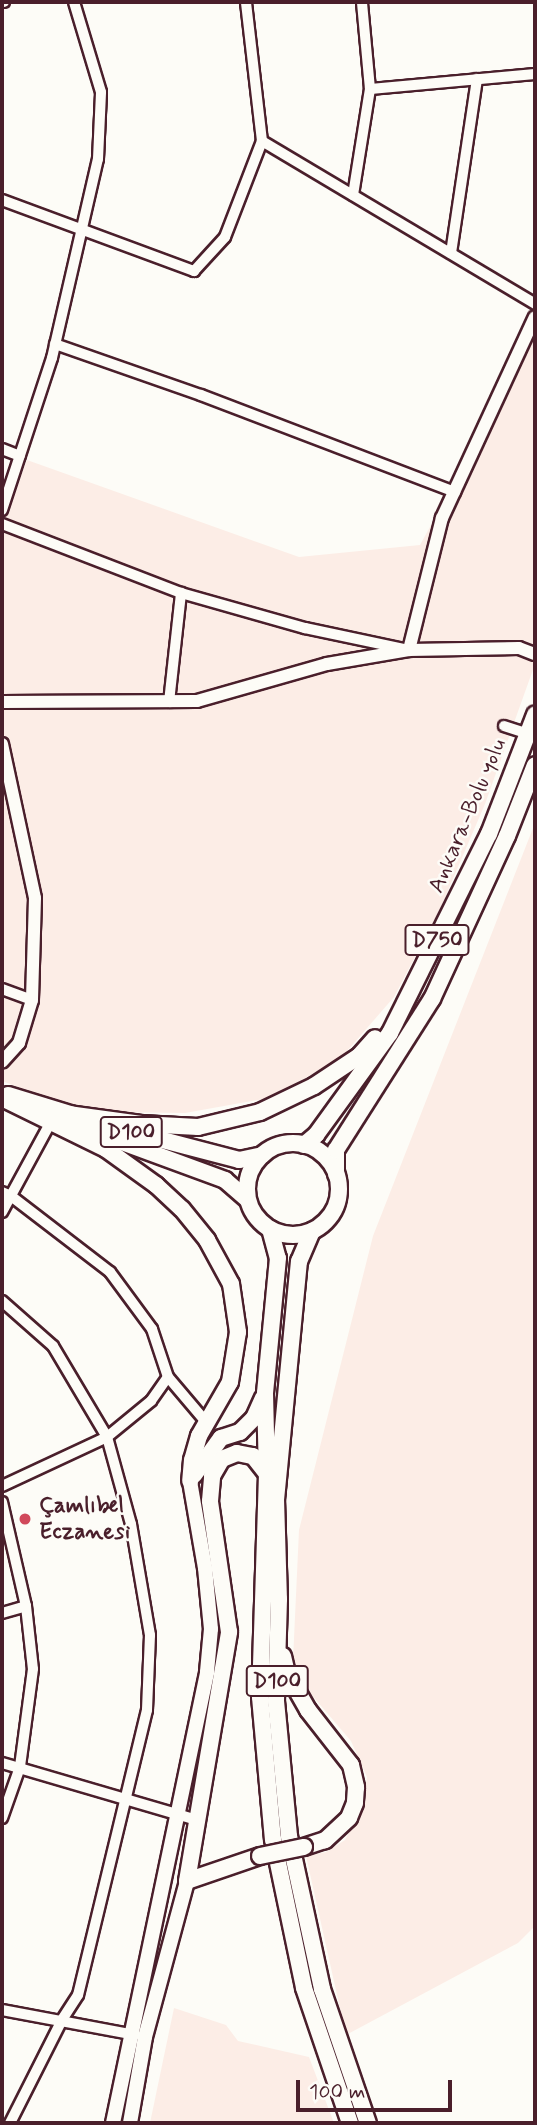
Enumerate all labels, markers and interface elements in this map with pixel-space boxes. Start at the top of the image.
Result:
street label: Ankara-Bolu yolu [423,735,513,897]
road number: D750 [404,922,470,958]
road number: D100 [100,1114,162,1150]
place label: Çamlıbel Eczanesi [39,1492,130,1546]
marker: Çamlıbel Eczanesi [17,1511,33,1527]
road number: D100 [246,1664,308,1698]
scale bar [299,2066,455,2110]
text: 100 m [309,2078,365,2106]

